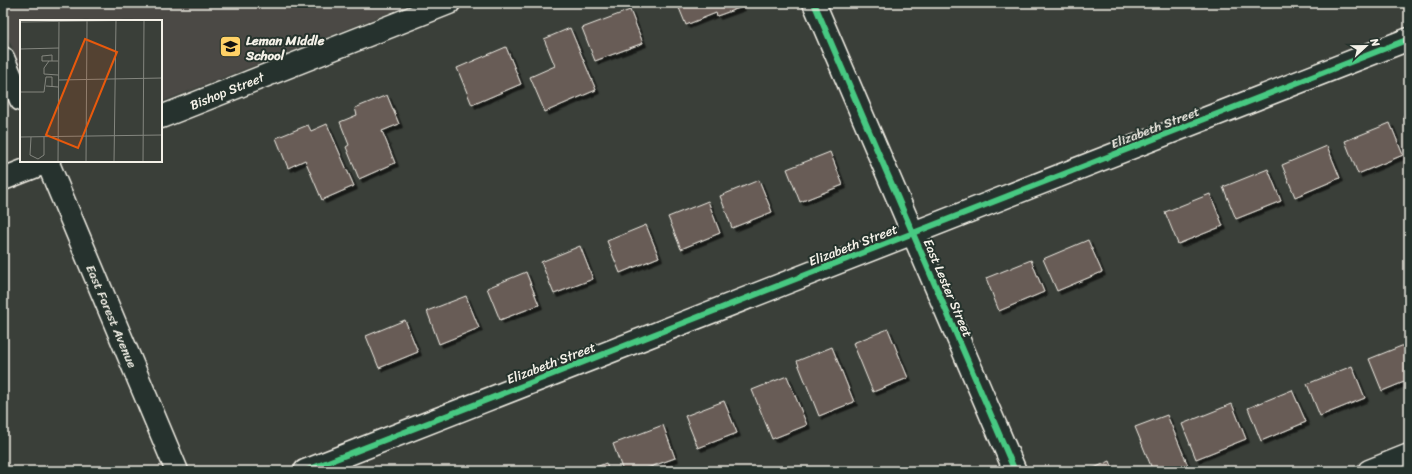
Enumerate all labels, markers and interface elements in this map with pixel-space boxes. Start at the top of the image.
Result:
inset map [20,20,162,162]
north arrow [1346,26,1386,66]
place label: Leman Middle School [245,29,325,67]
school or university icon: Leman Middle School [218,34,244,60]
text: N [1364,34,1385,50]
street label: Bishop Street [186,65,269,116]
street label: Elizabeth Street [1107,99,1203,155]
street label: Elizabeth Street [805,217,901,273]
street label: East Lester Street [917,235,979,341]
street label: East Forest Avenue [80,261,144,371]
street label: Elizabeth Street [503,335,599,391]

